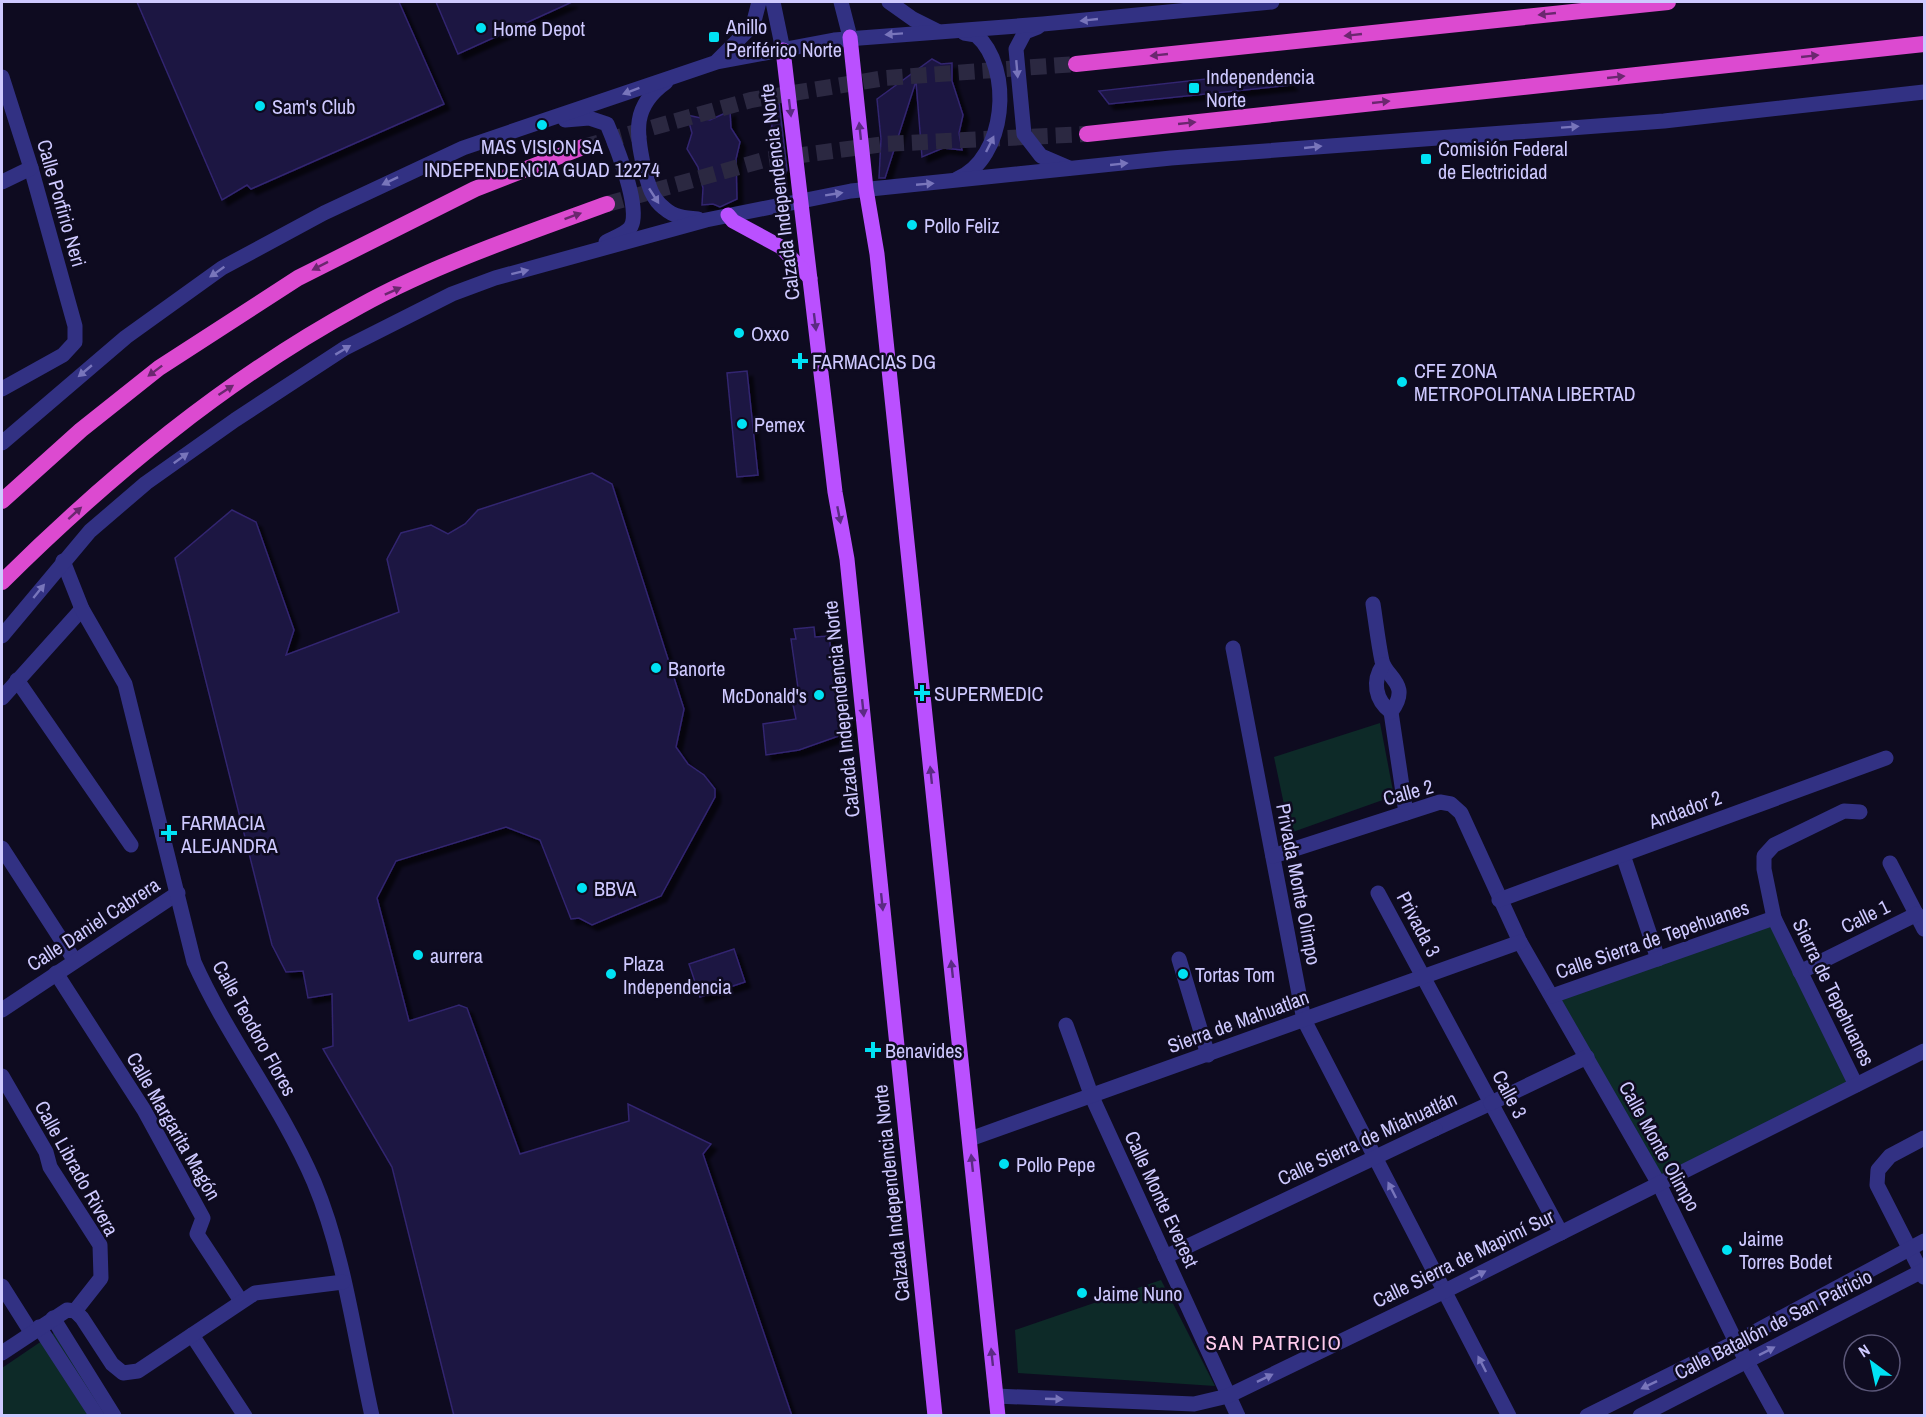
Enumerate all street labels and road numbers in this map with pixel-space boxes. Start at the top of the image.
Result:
street label: Calzada Independencia Norte [752,82,806,302]
street label: Calle Porfirio Neri [31,136,93,270]
street label: Calzada Independencia Norte [816,599,866,819]
street label: Calle 2 [1380,772,1436,812]
street label: Andador 2 [1644,783,1725,835]
street label: Privada Monte Olimpo [1270,801,1328,967]
street label: Calle Daniel Cabrera [21,871,165,977]
street label: Privada 3 [1391,887,1447,961]
street label: Calle Sierra de Tepehuanes [1552,893,1752,985]
street label: Calle 1 [1836,893,1894,939]
street label: Sierra de Tepehuanes [1787,914,1881,1070]
street label: Calle Teodoro Flores [207,955,303,1101]
street label: Sierra de Mahuatlan [1164,983,1312,1059]
street label: Calle Margarita Magón [121,1047,227,1205]
street label: Calle 3 [1486,1065,1534,1123]
street label: Calle Monte Olimpo [1613,1076,1707,1216]
street label: Calzada Independencia Norte [866,1083,916,1303]
street label: Calle Sierra de Miahuatlán [1273,1085,1461,1191]
street label: Calle Librado Rivera [29,1096,125,1240]
street label: Calle Monte Everest [1119,1126,1206,1272]
street label: Calle Sierra de Mapimí Sur [1368,1202,1559,1314]
street label: Calle Batallón de San Patricio [1669,1262,1877,1386]

